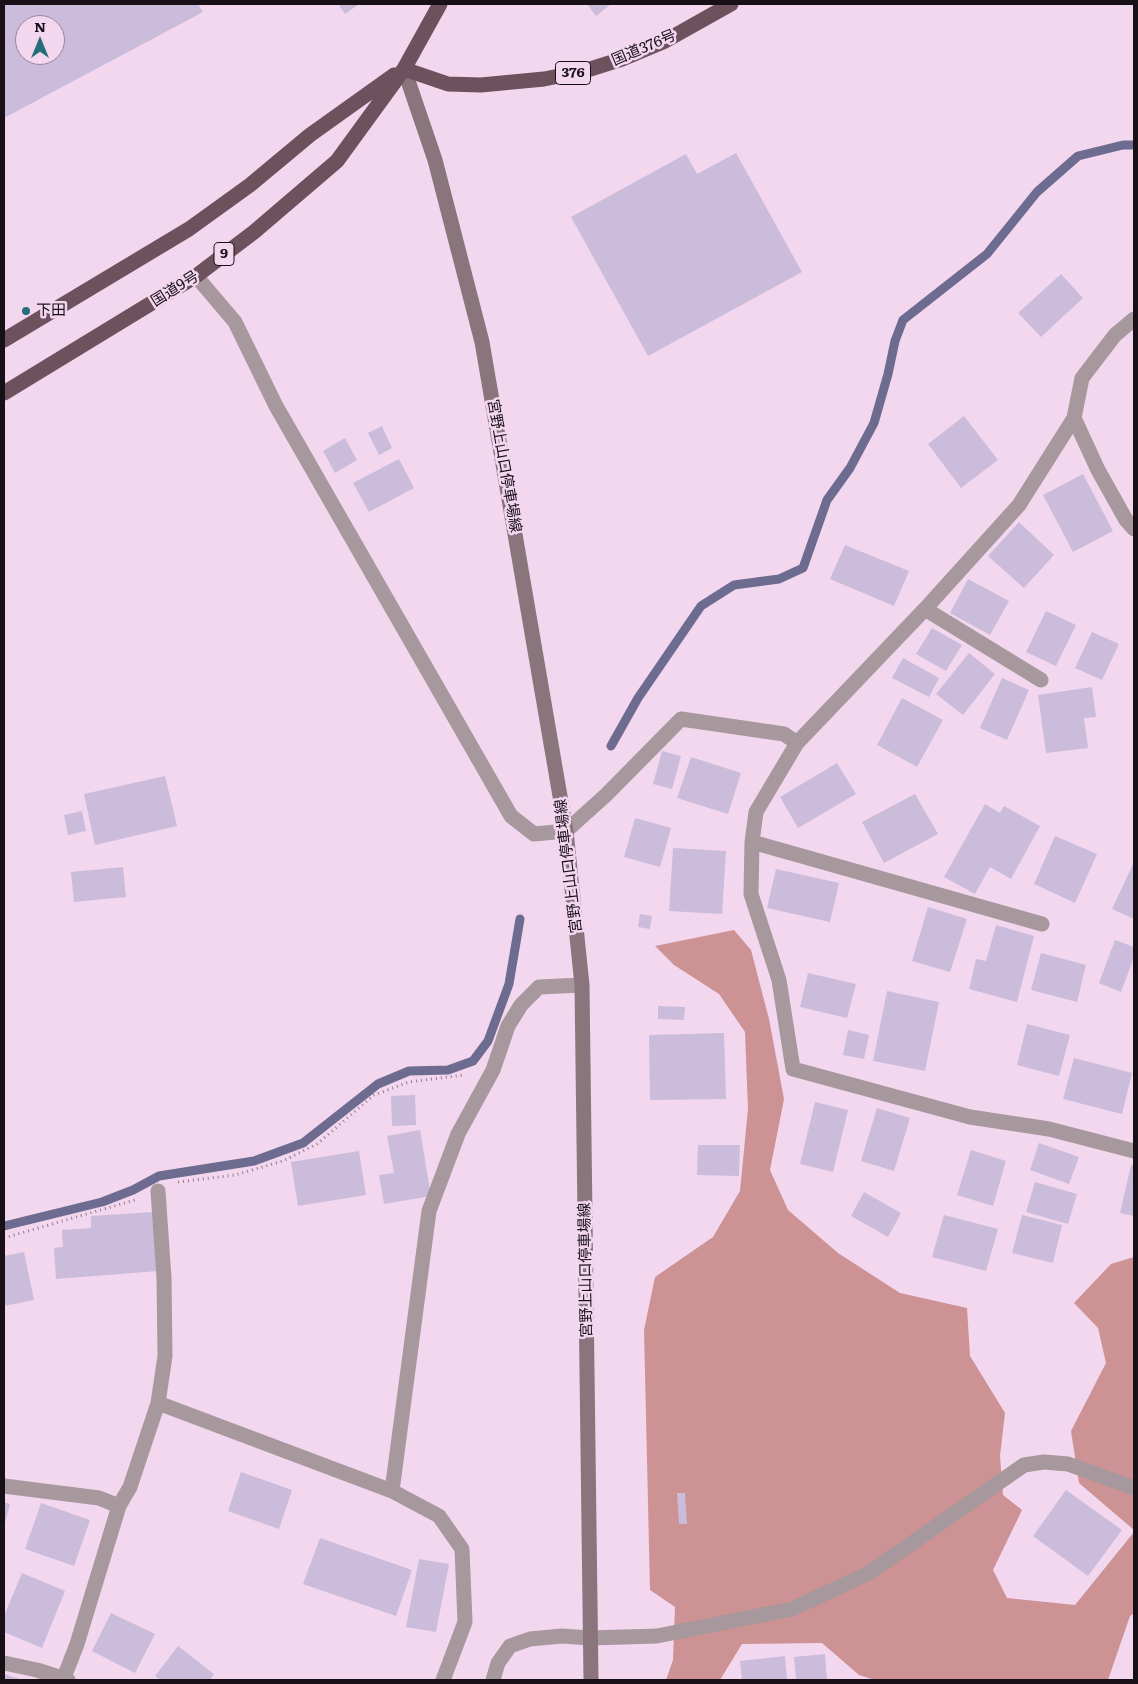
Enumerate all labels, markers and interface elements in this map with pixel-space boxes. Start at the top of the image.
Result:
north arrow [15,15,65,65]
text: N [34,16,46,36]
street label: 国道376号 [609,26,679,70]
road number: 376 [556,62,590,84]
road number: 9 [214,242,234,266]
street label: 国道9号 [148,267,202,311]
place label: 下田 [36,302,66,320]
marker: 下田 [20,305,32,317]
street label: 宮野上山口停車場線 [483,398,525,534]
street label: 宮野上山口停車場線 [552,798,586,934]
street label: 宮野上山口停車場線 [576,1202,596,1338]

